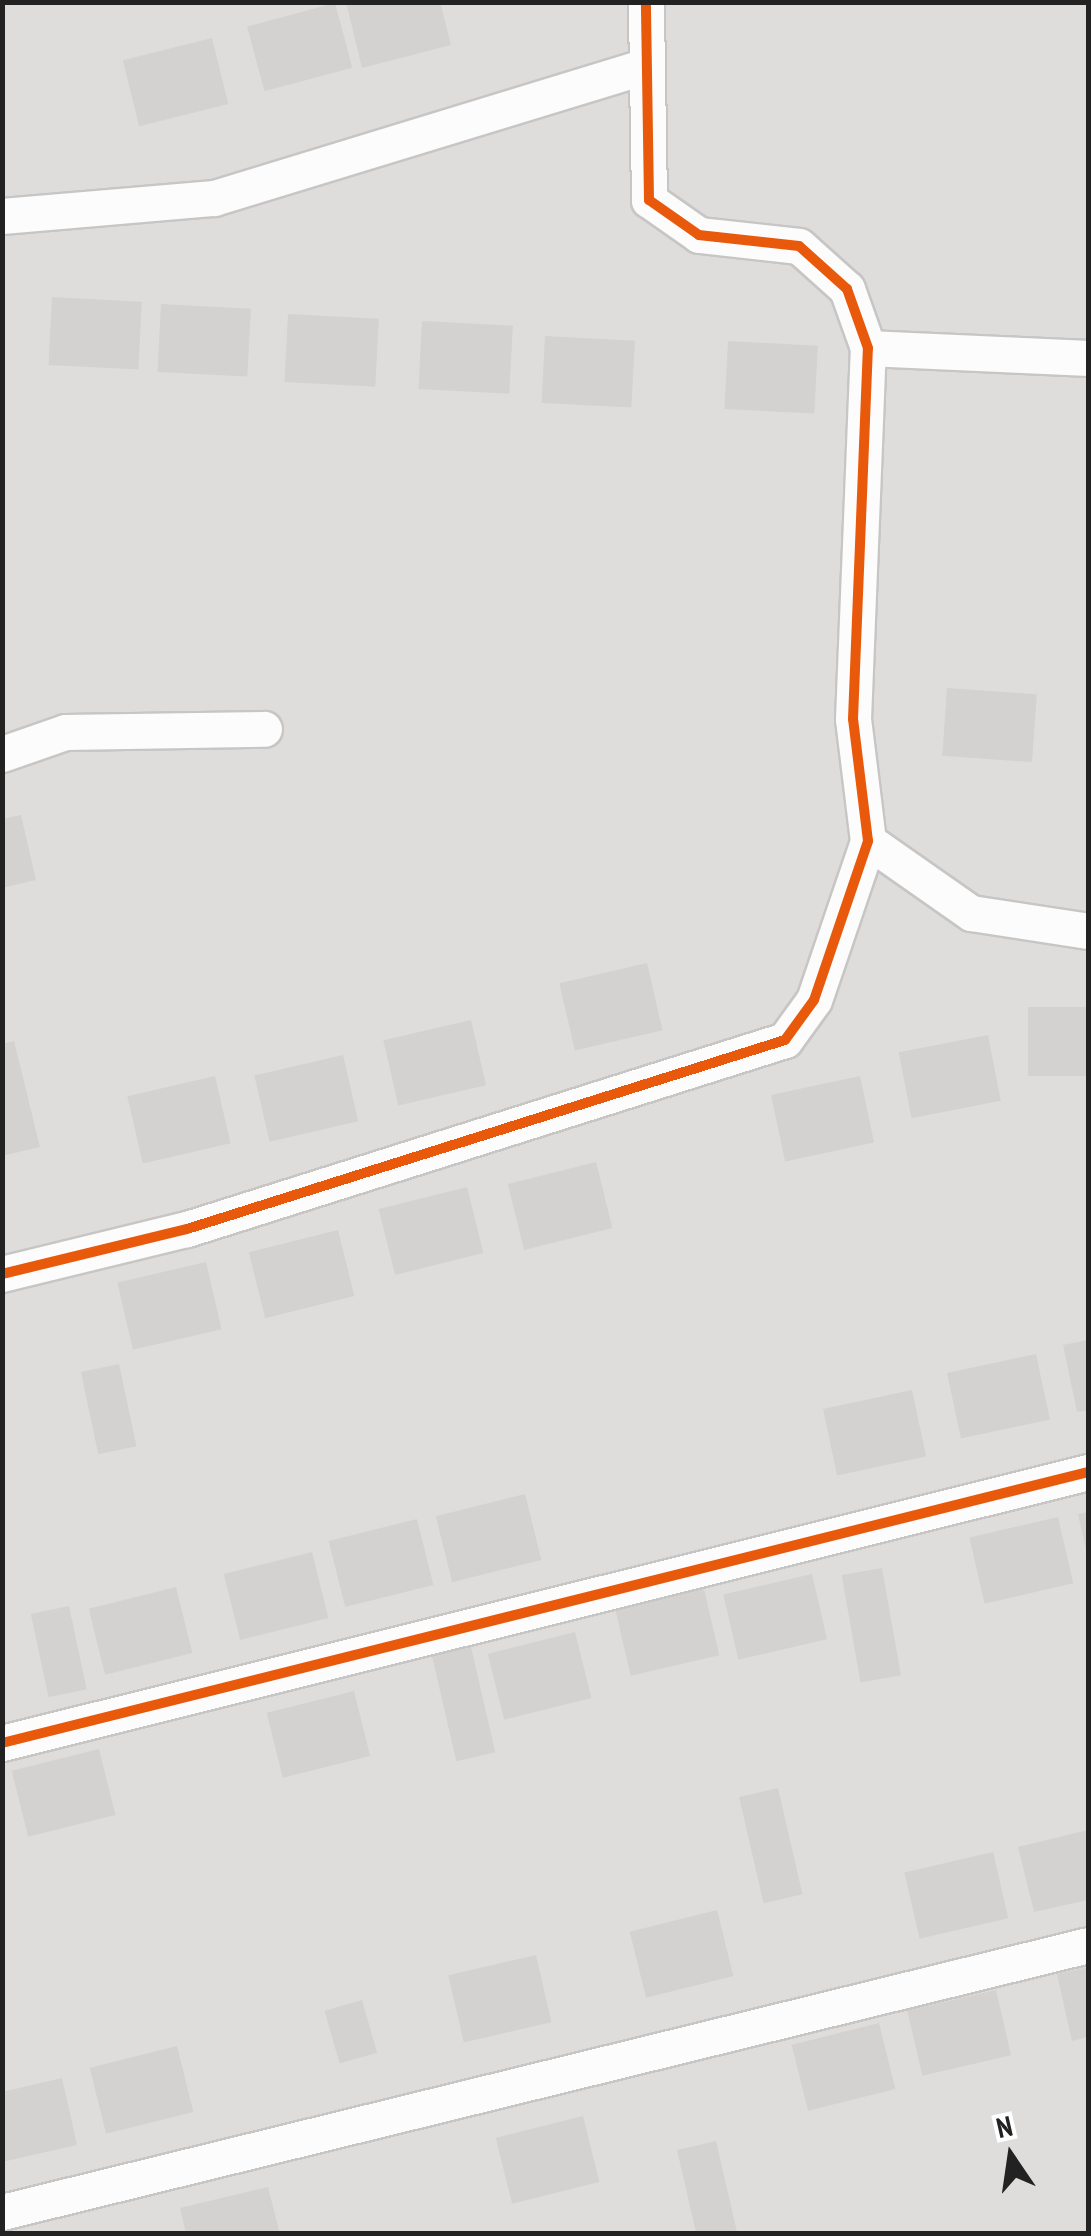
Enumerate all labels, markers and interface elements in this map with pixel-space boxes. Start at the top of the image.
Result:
north arrow [961,2106,1061,2206]
text: N [993,2107,1016,2146]

